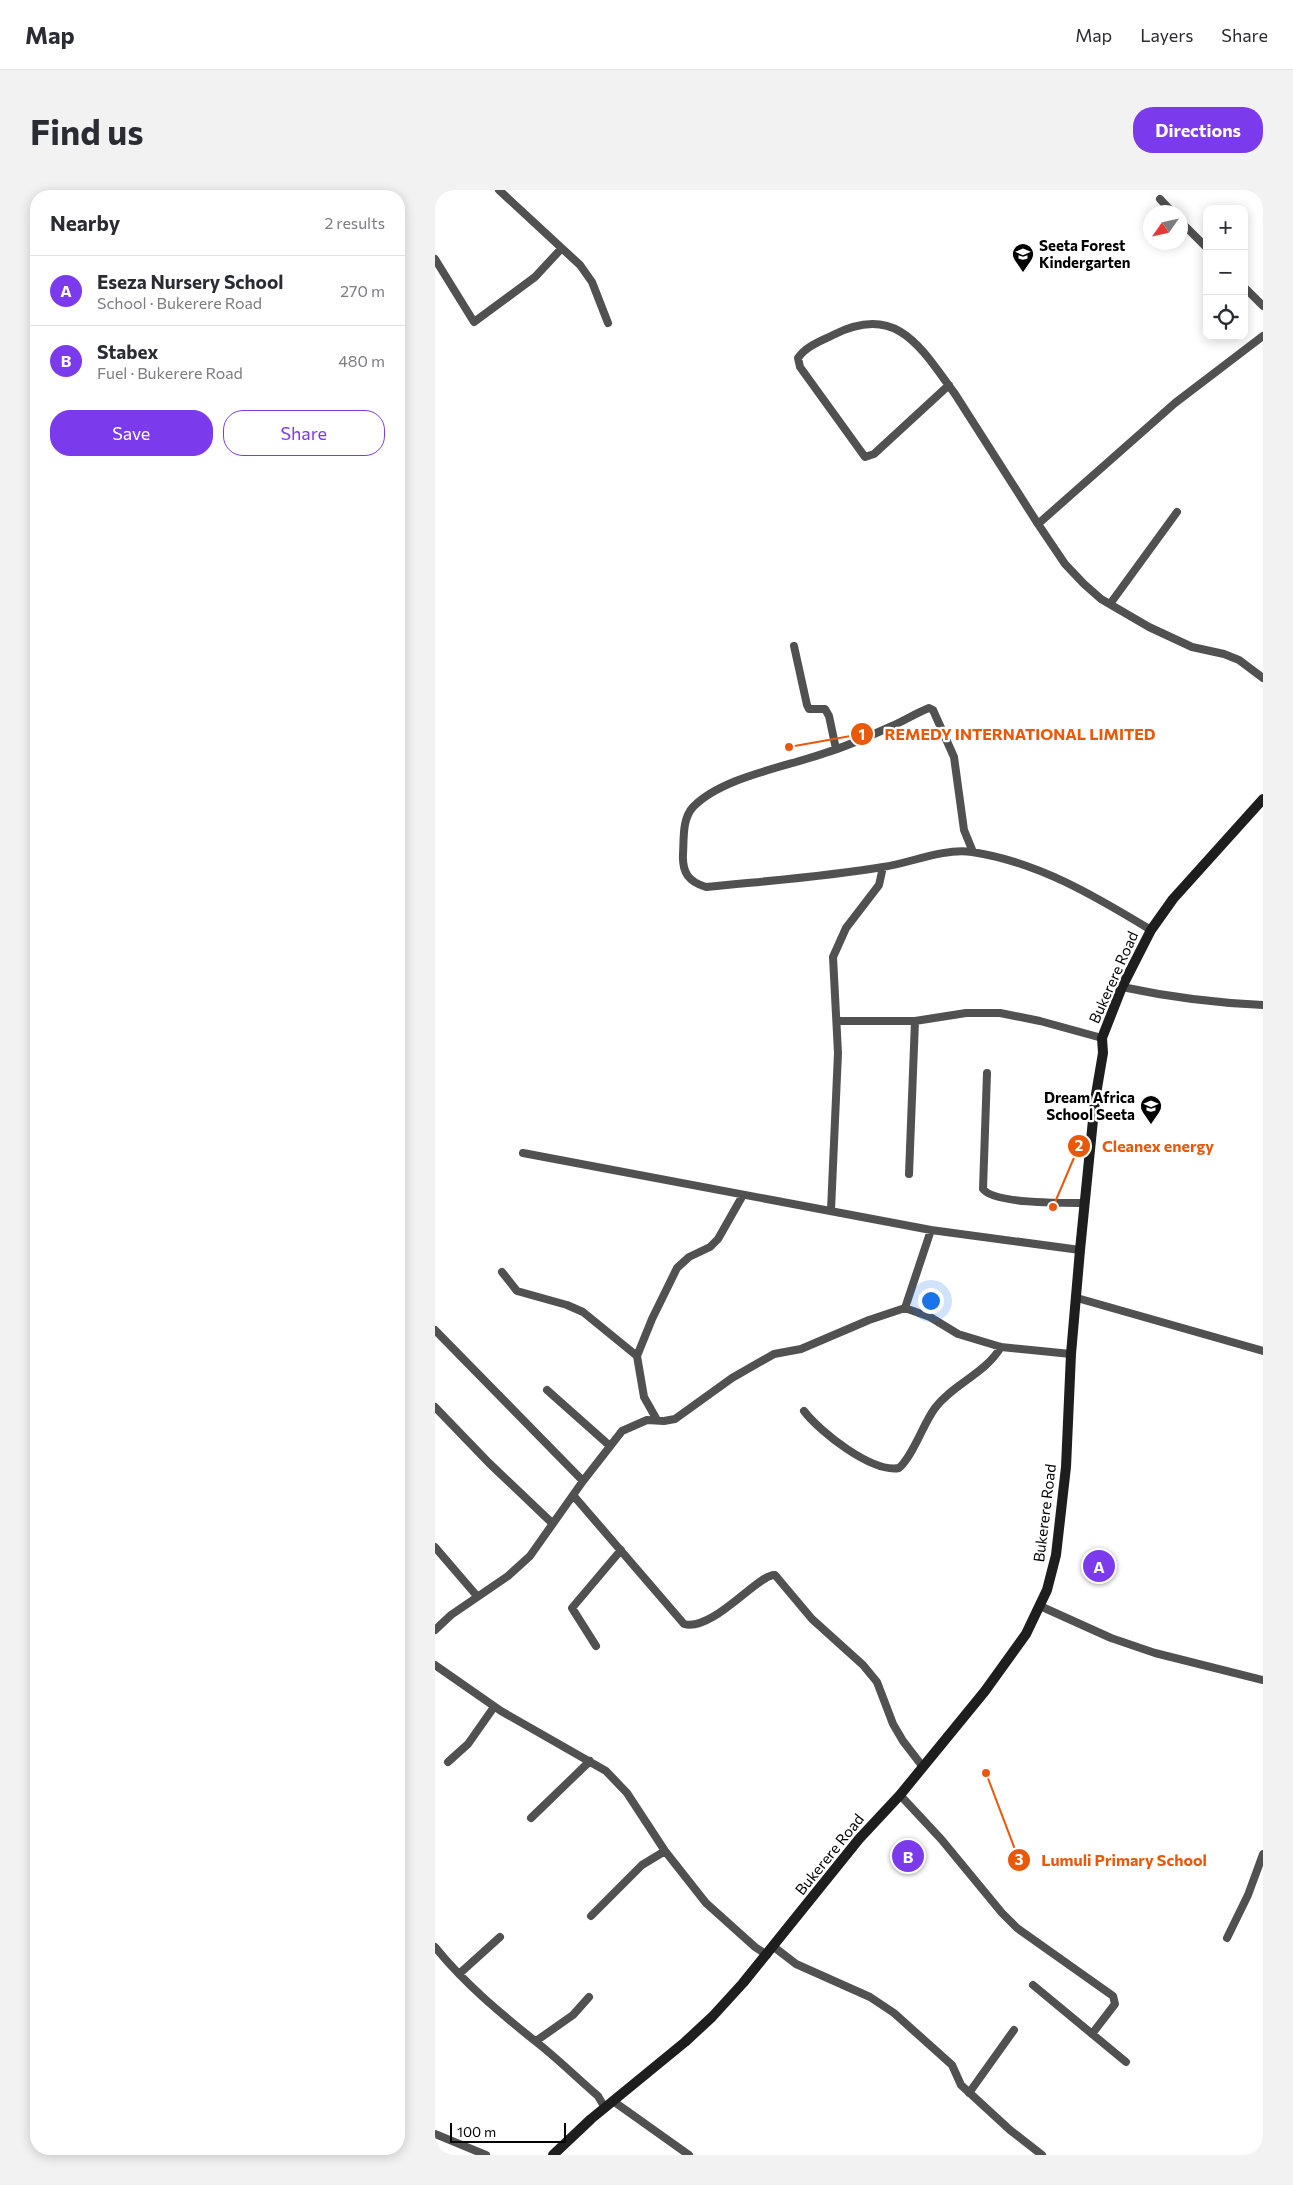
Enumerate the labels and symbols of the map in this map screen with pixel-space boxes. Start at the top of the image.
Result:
north arrow [1143,205,1188,250]
place label: Seeta Forest Kindergarten [1039,236,1130,271]
school or university icon: Seeta Forest Kindergarten [1011,242,1035,273]
callout: REMEDY INTERNATIONAL LIMITED [850,719,1166,750]
text: REMEDY INTERNATIONAL LIMITED [884,724,1156,743]
text: 1 [859,725,865,743]
street label: Bukerere Road [1085,928,1141,1026]
place label: Dream Africa School Seeta [1044,1088,1135,1123]
school or university icon: Dream Africa School Seeta [1139,1094,1163,1125]
callout: Cleanex energy [1067,1131,1224,1162]
text: 2 [1075,1136,1083,1154]
text: Cleanex energy [1102,1136,1214,1155]
your location [918,1288,944,1314]
street label: Bukerere Road [1029,1463,1059,1563]
pin: A [1083,1547,1115,1585]
street label: Bukerere Road [791,1810,867,1898]
pin: B [892,1837,924,1875]
callout: Lumuli Primary School [1006,1845,1217,1876]
text: 3 [1015,1850,1024,1868]
text: Lumuli Primary School [1041,1850,1207,1869]
scale bar [450,2120,566,2143]

